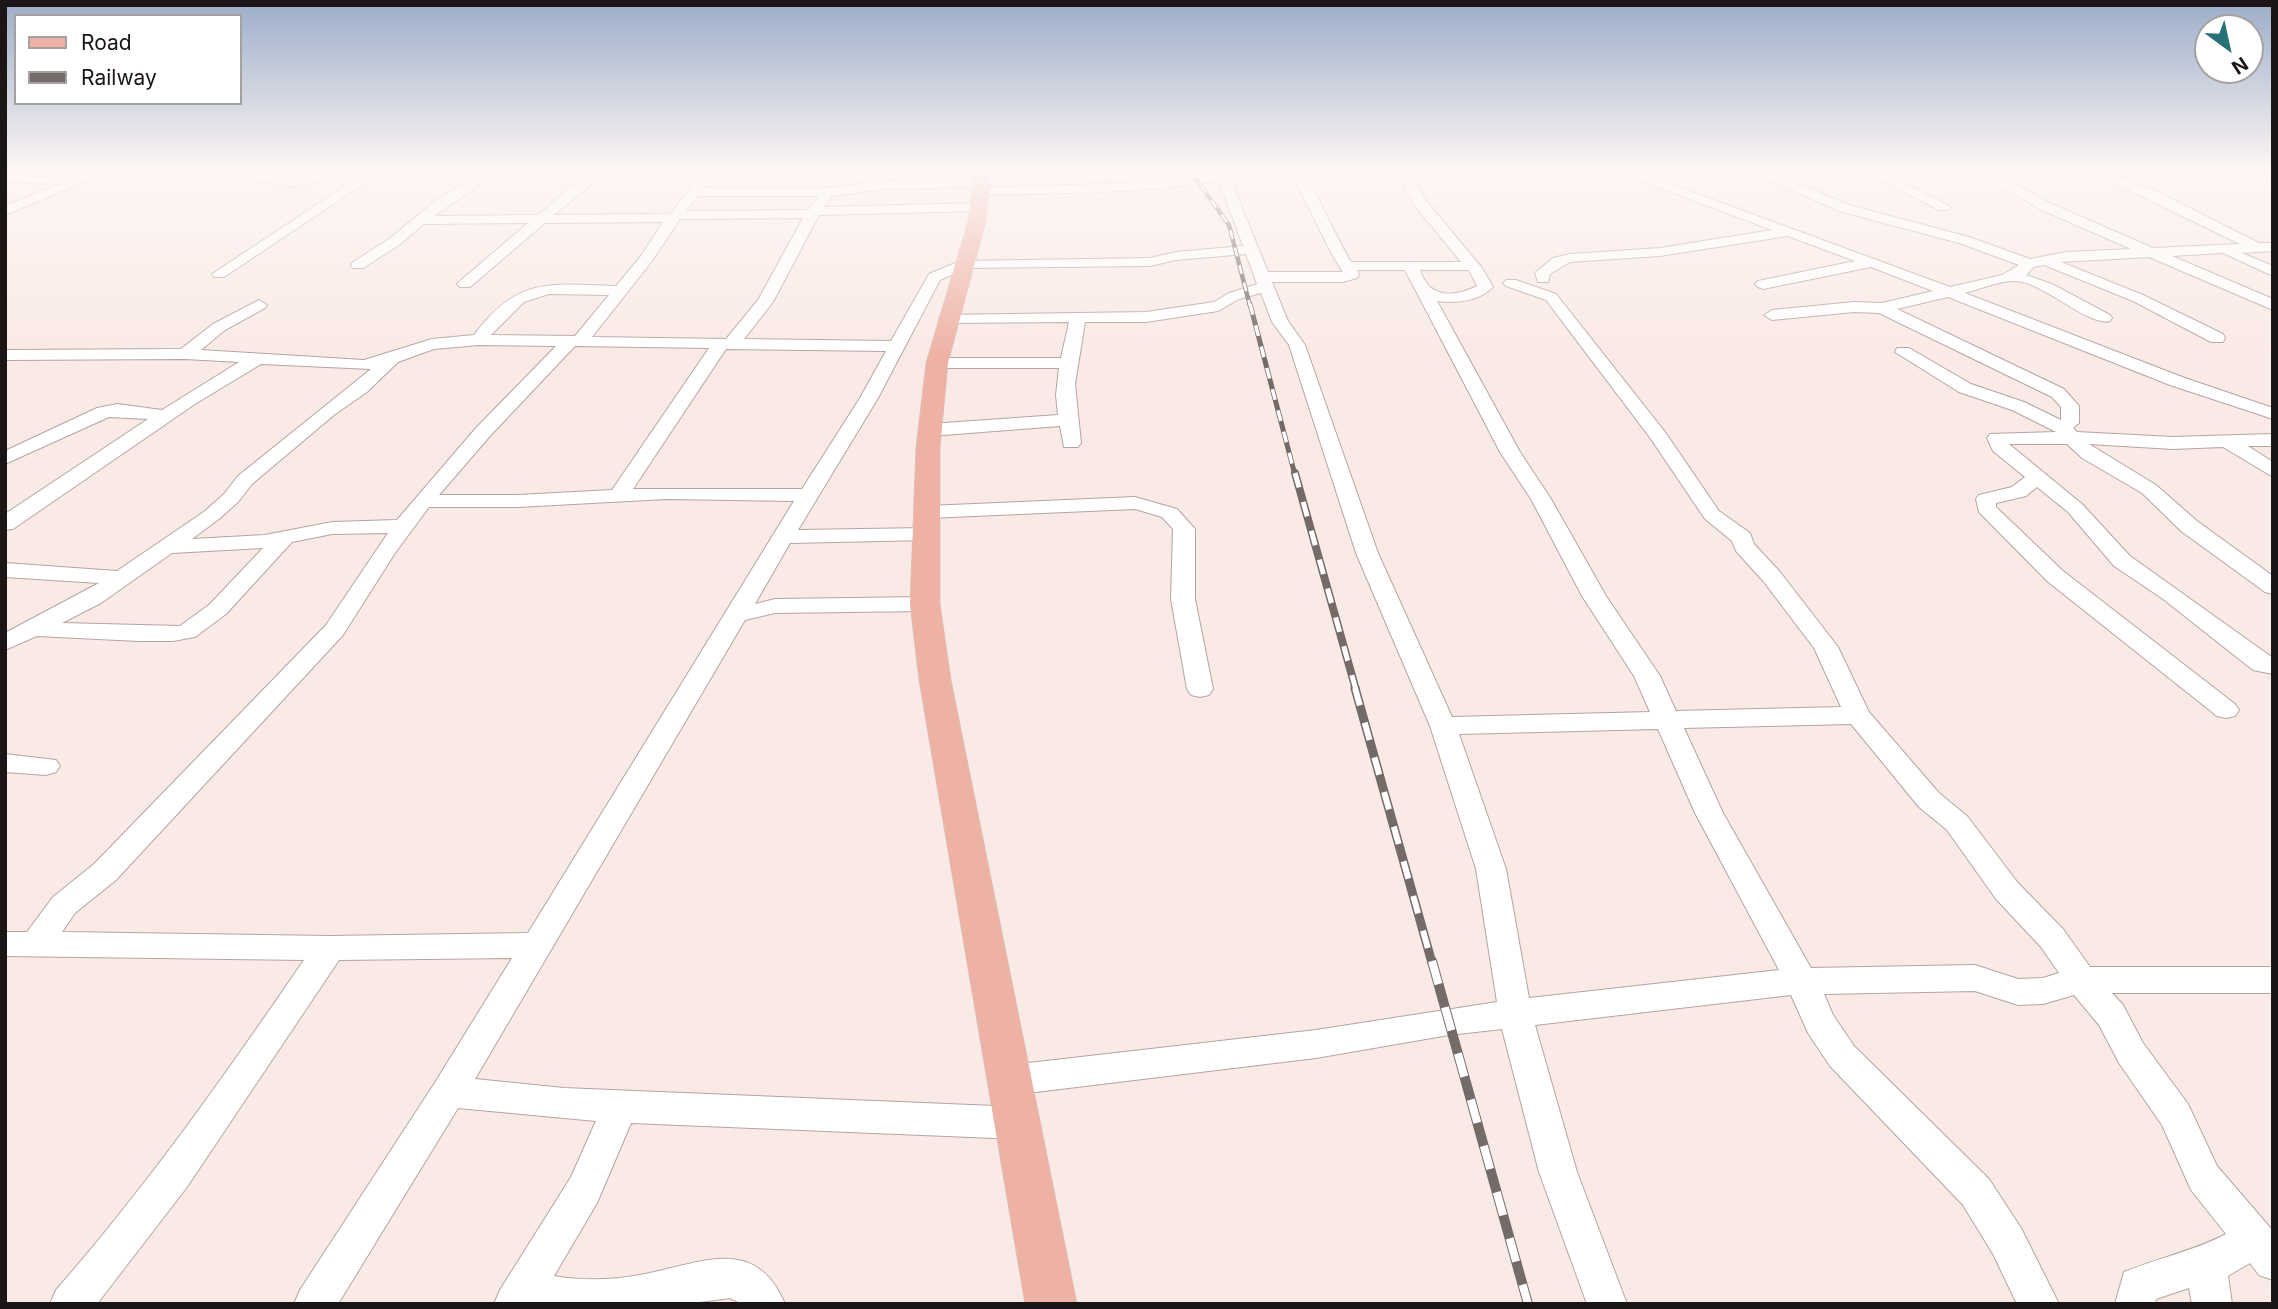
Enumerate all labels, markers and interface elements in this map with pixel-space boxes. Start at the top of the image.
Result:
legend [14,14,242,105]
north arrow [2194,14,2264,84]
text: Road [81,30,132,55]
text: N [2227,52,2252,79]
text: Railway [81,65,157,90]

